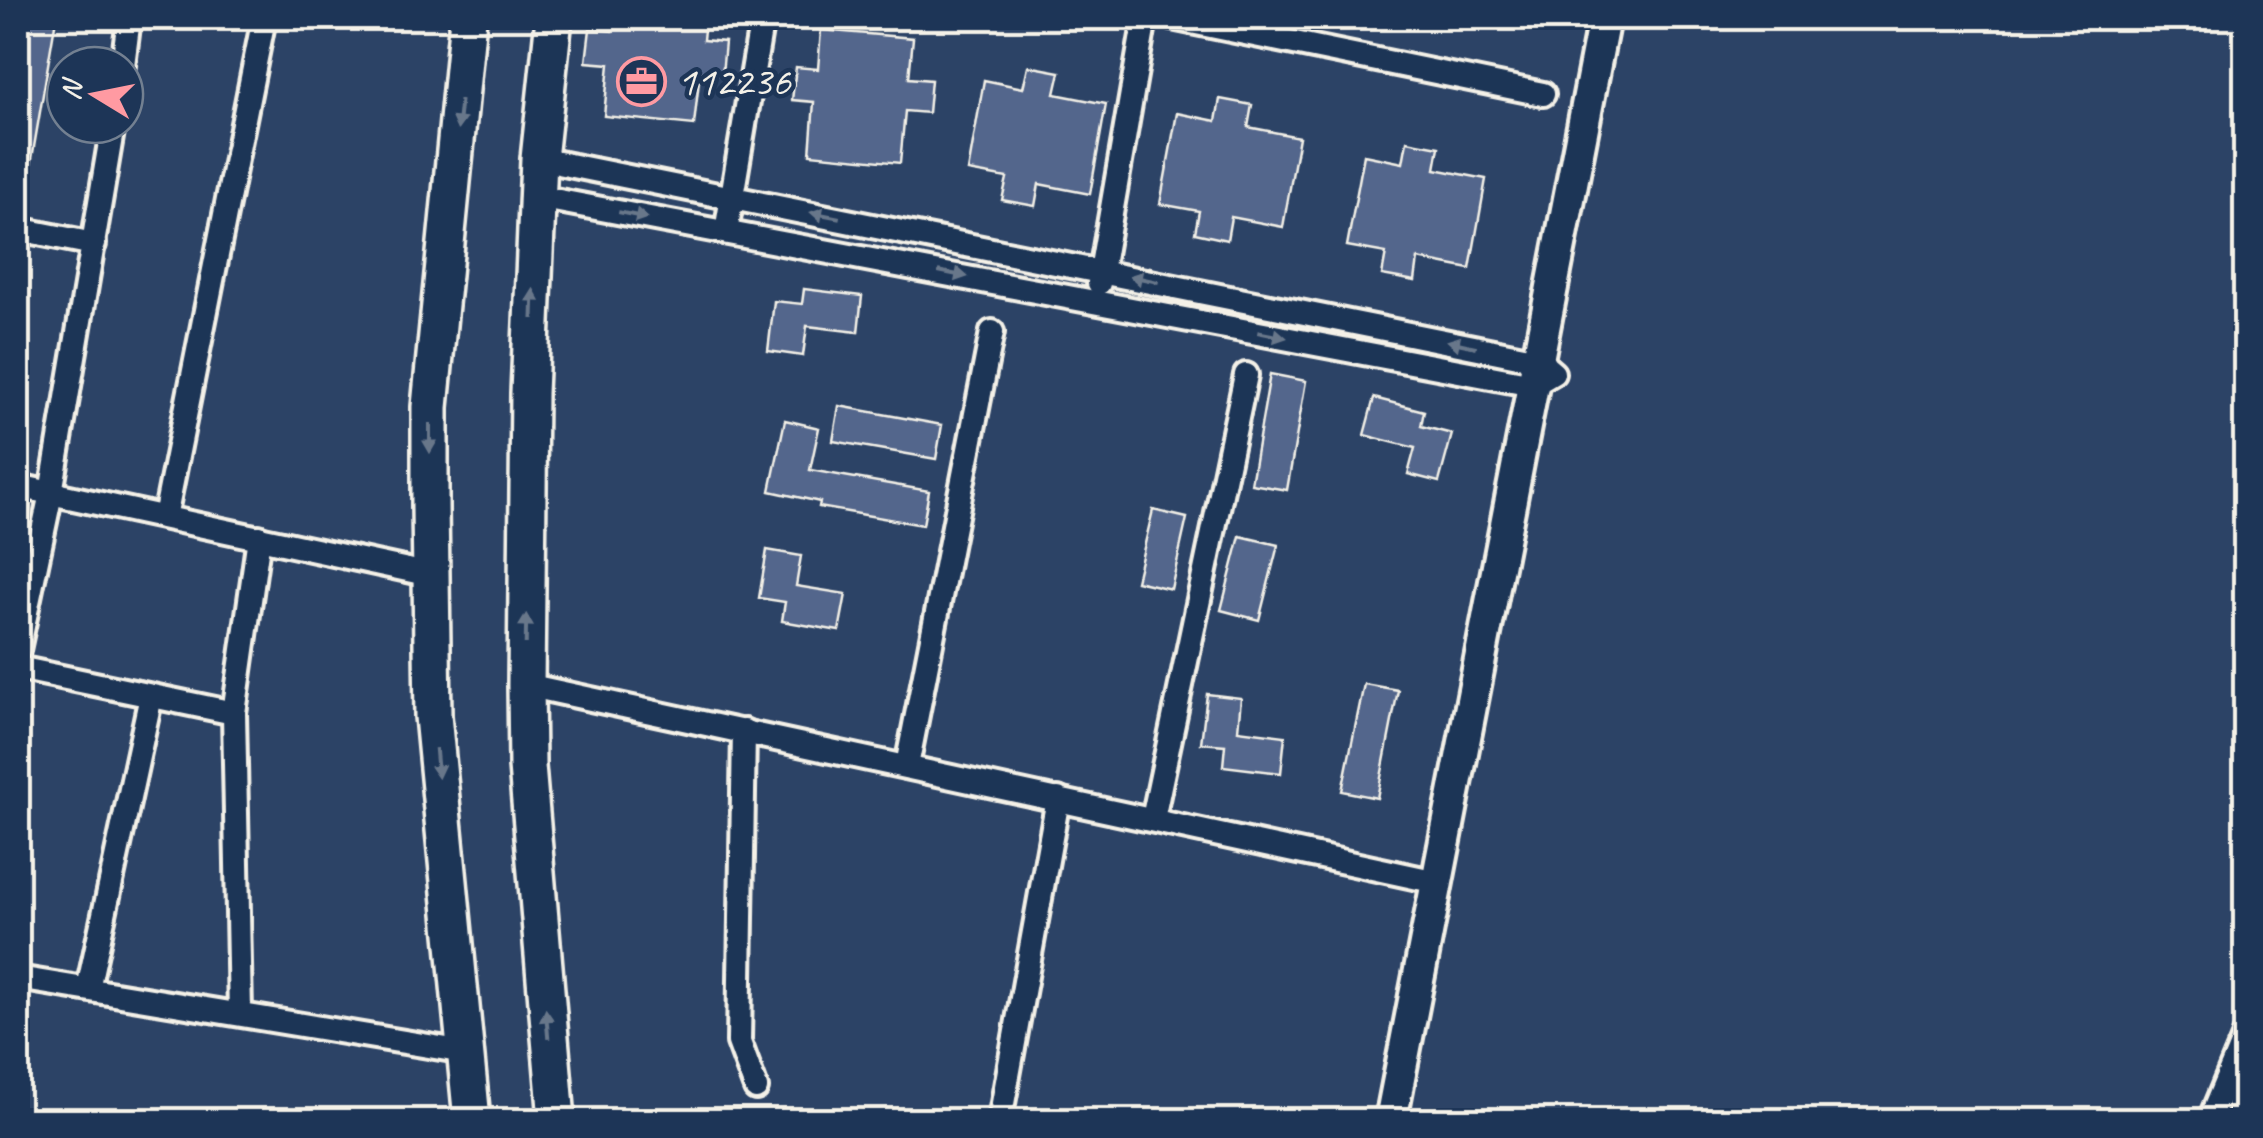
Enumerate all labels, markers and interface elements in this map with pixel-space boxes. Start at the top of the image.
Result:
north arrow [45,45,145,145]
office icon: 112236 [616,55,668,107]
place label: 112236 [677,55,792,108]
text: N [52,75,90,102]
one-way arrow [450,99,466,131]
one-way arrow [810,206,841,222]
one-way arrow [618,208,650,223]
one-way arrow [938,267,969,283]
one-way arrow [1128,270,1159,286]
one-way arrow [525,288,541,320]
one-way arrow [1257,328,1288,343]
one-way arrow [1447,336,1478,352]
one-way arrow [422,423,438,455]
one-way arrow [519,613,535,645]
one-way arrow [429,747,445,779]
one-way arrow [538,1007,554,1039]

